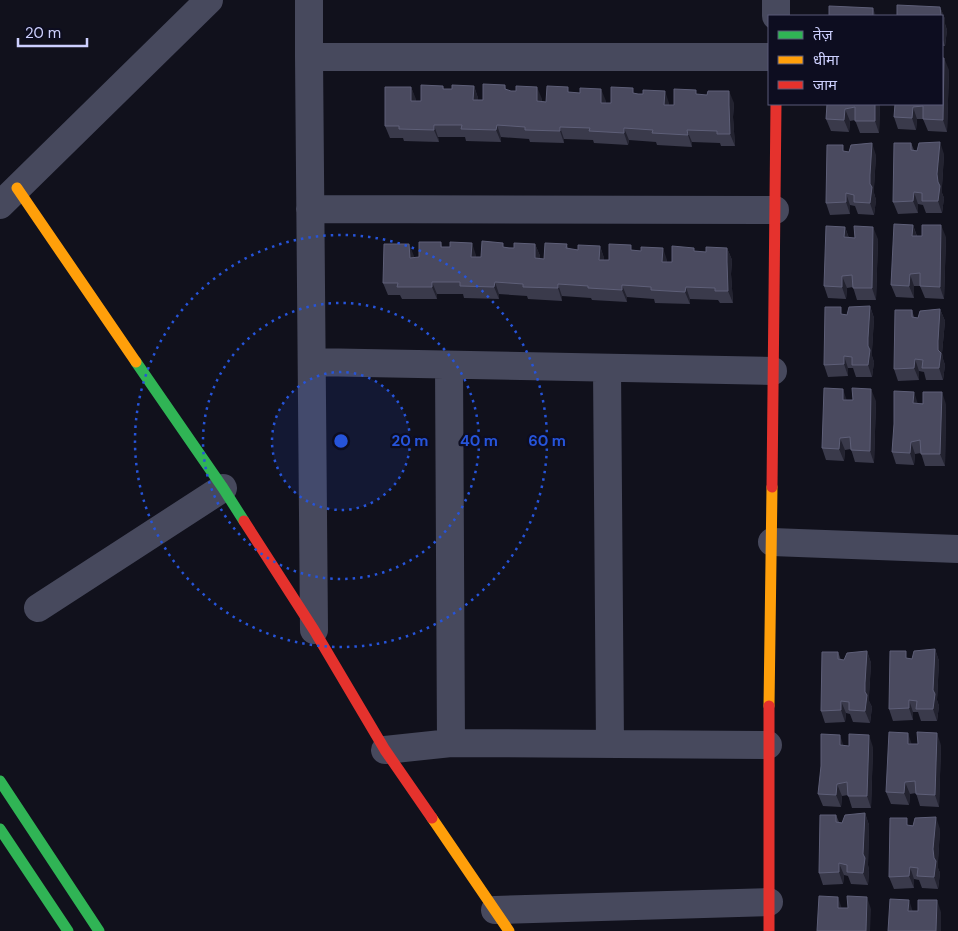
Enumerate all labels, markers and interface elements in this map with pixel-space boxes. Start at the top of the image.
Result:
scale bar [18,15,86,47]
legend [768,15,943,105]
text: 20 m [25,23,61,43]
text: तेज़ [813,25,834,45]
text: धीमा [813,50,840,70]
text: जाम [813,75,838,95]
text: 20 m [392,431,428,451]
text: 40 m [460,431,498,451]
text: 60 m [528,431,566,451]
centre of rings [332,432,350,450]

